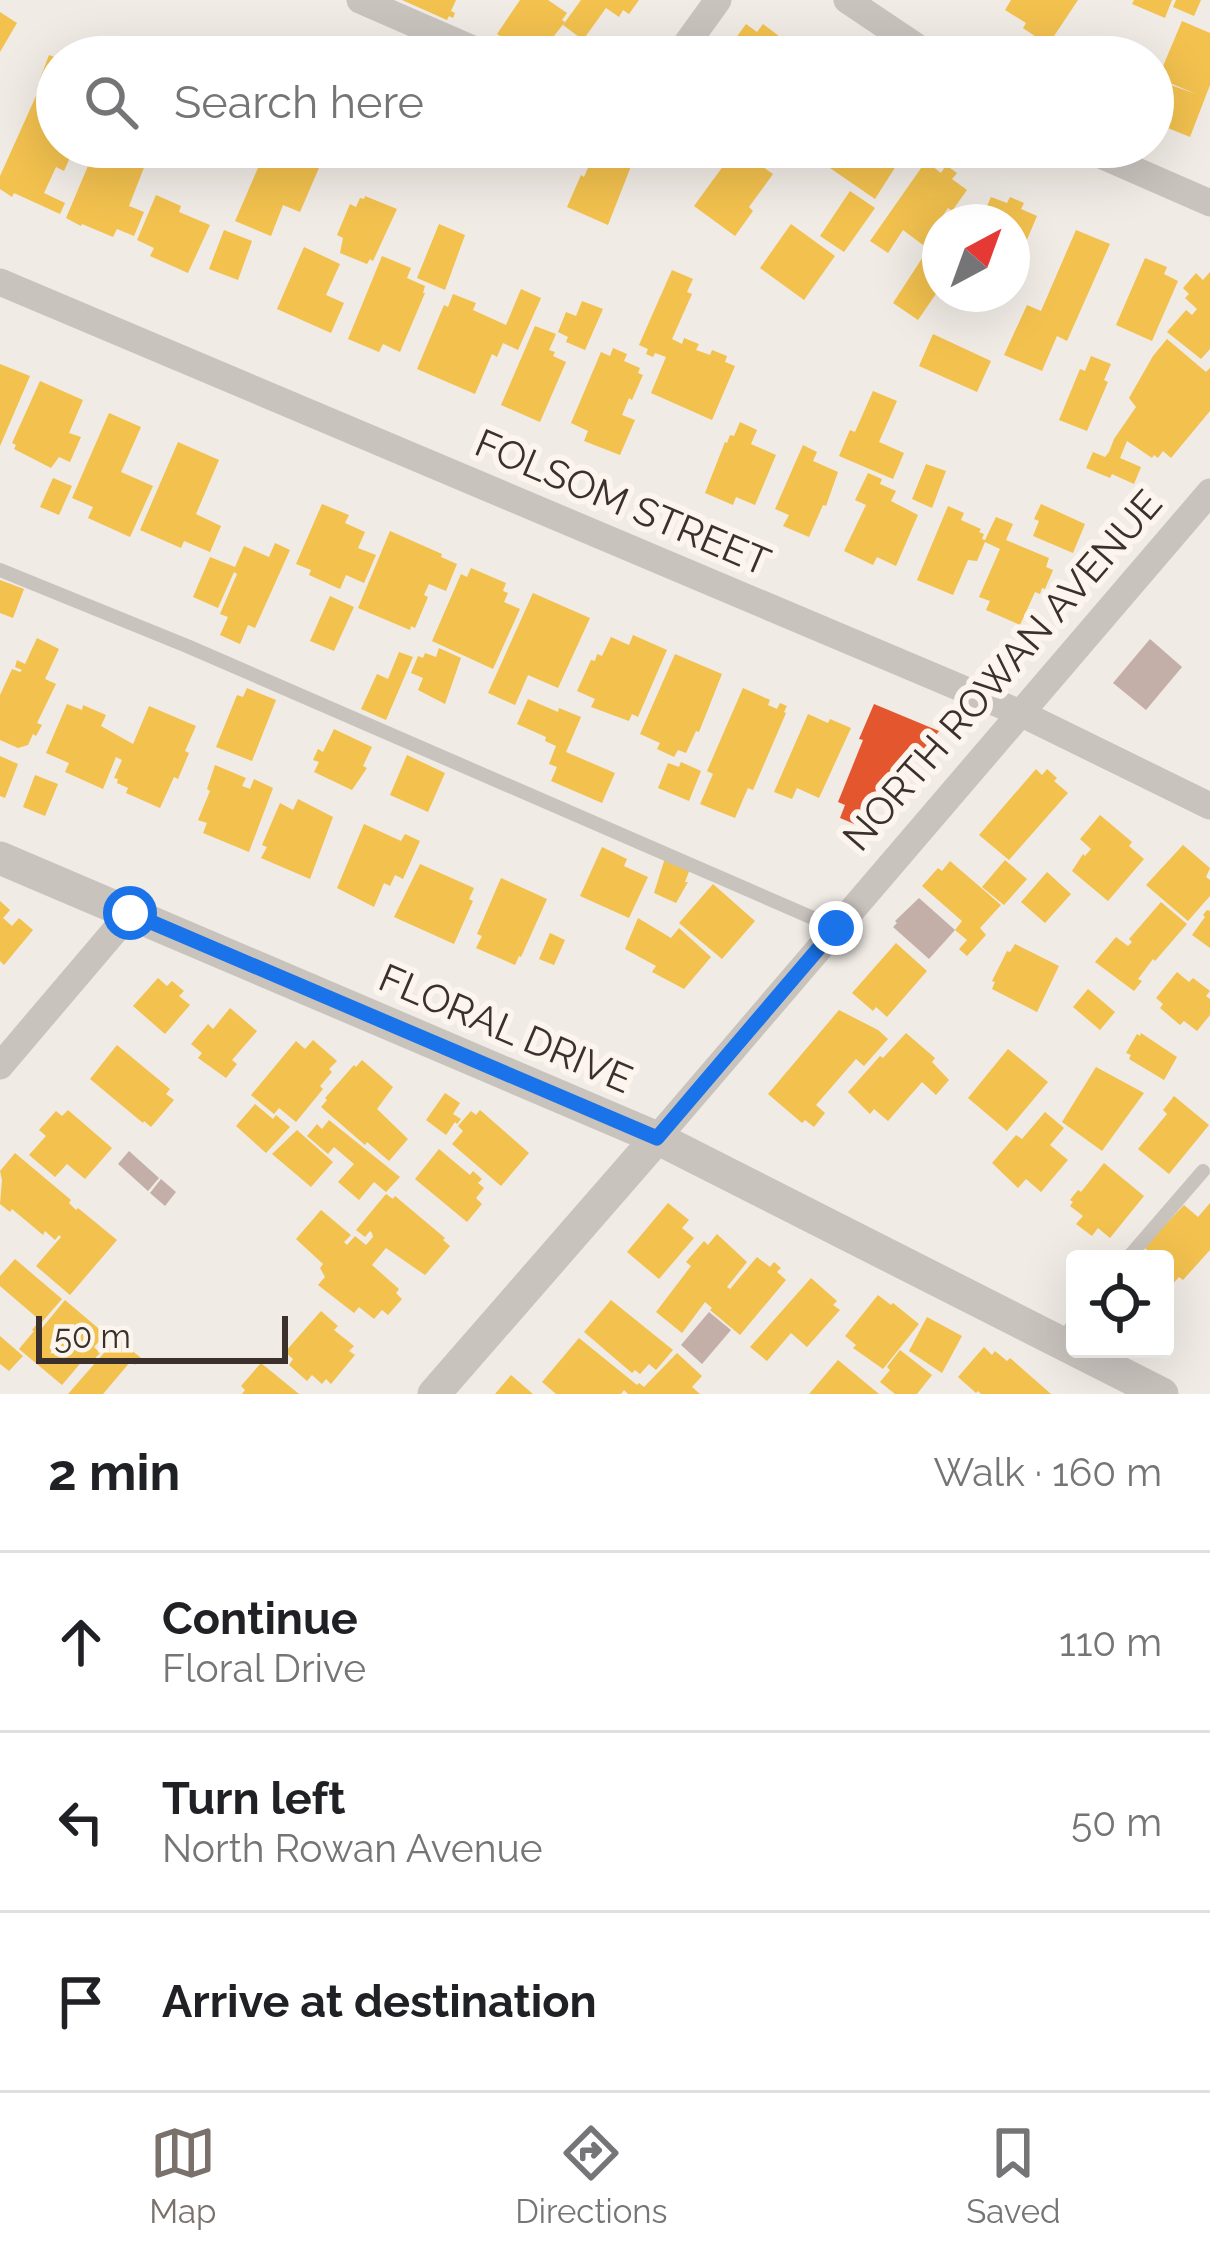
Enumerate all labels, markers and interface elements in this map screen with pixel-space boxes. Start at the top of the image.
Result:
search box [36,36,1174,168]
icon: search [78,69,144,135]
text: Search here [174,76,424,129]
north arrow [922,204,1030,312]
street label: FOLSOM STREET [469,419,777,585]
street label: NORTH ROWAN AVENUE [833,481,1171,859]
route start [103,886,157,940]
route end [809,901,863,955]
street label: FLORAL DRIVE [373,954,639,1102]
map controls [1066,1250,1174,1358]
button: locate [1066,1250,1174,1358]
scale bar [36,1310,288,1363]
text: 50 m [54,1317,131,1356]
text: 2 min [48,1442,180,1502]
text: Walk · 160 m [934,1449,1162,1495]
text: Continue [162,1592,358,1645]
icon: ahead [48,1609,114,1675]
text: 110 m [1059,1619,1162,1665]
text: Floral Drive [162,1645,366,1691]
text: Turn left [162,1772,345,1825]
icon: left [48,1789,114,1855]
text: 50 m [1071,1799,1162,1845]
text: North Rowan Avenue [162,1825,543,1871]
icon: arrive [48,1969,114,2035]
text: Arrive at destination [162,1975,597,2028]
tab: Map [149,2120,216,2231]
tab: Directions [515,2120,668,2231]
tab: Saved [966,2120,1061,2231]

